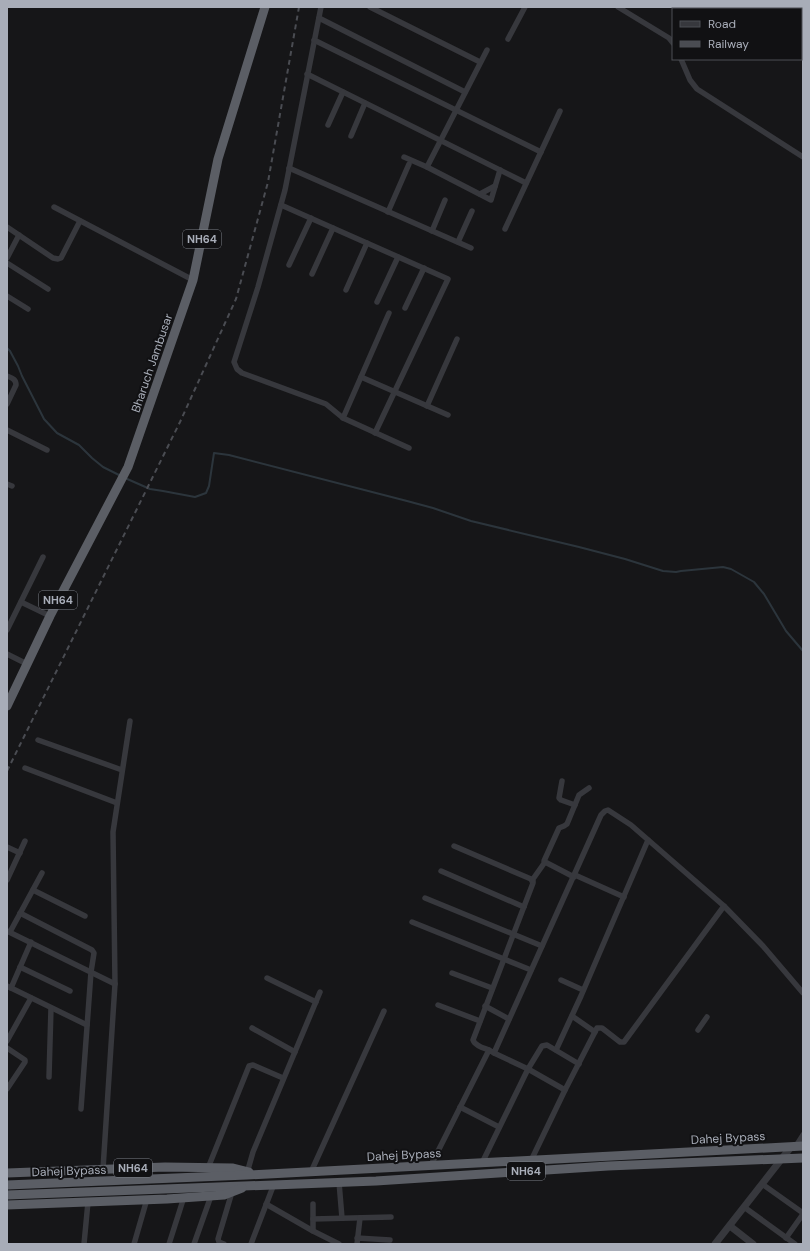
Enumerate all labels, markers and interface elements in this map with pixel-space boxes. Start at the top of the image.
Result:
legend [672,8,802,60]
text: Road [708,16,736,32]
text: Railway [708,36,749,52]
road number: NH64 [183,230,221,248]
street label: Bharuch Jambusar [128,311,177,415]
road number: NH64 [39,591,77,609]
street label: Dahej Bypass [690,1128,766,1148]
street label: Dahej Bypass [366,1145,442,1165]
road number: NH64 [114,1159,152,1177]
street label: Dahej Bypass [31,1162,107,1180]
road number: NH64 [507,1162,545,1180]

